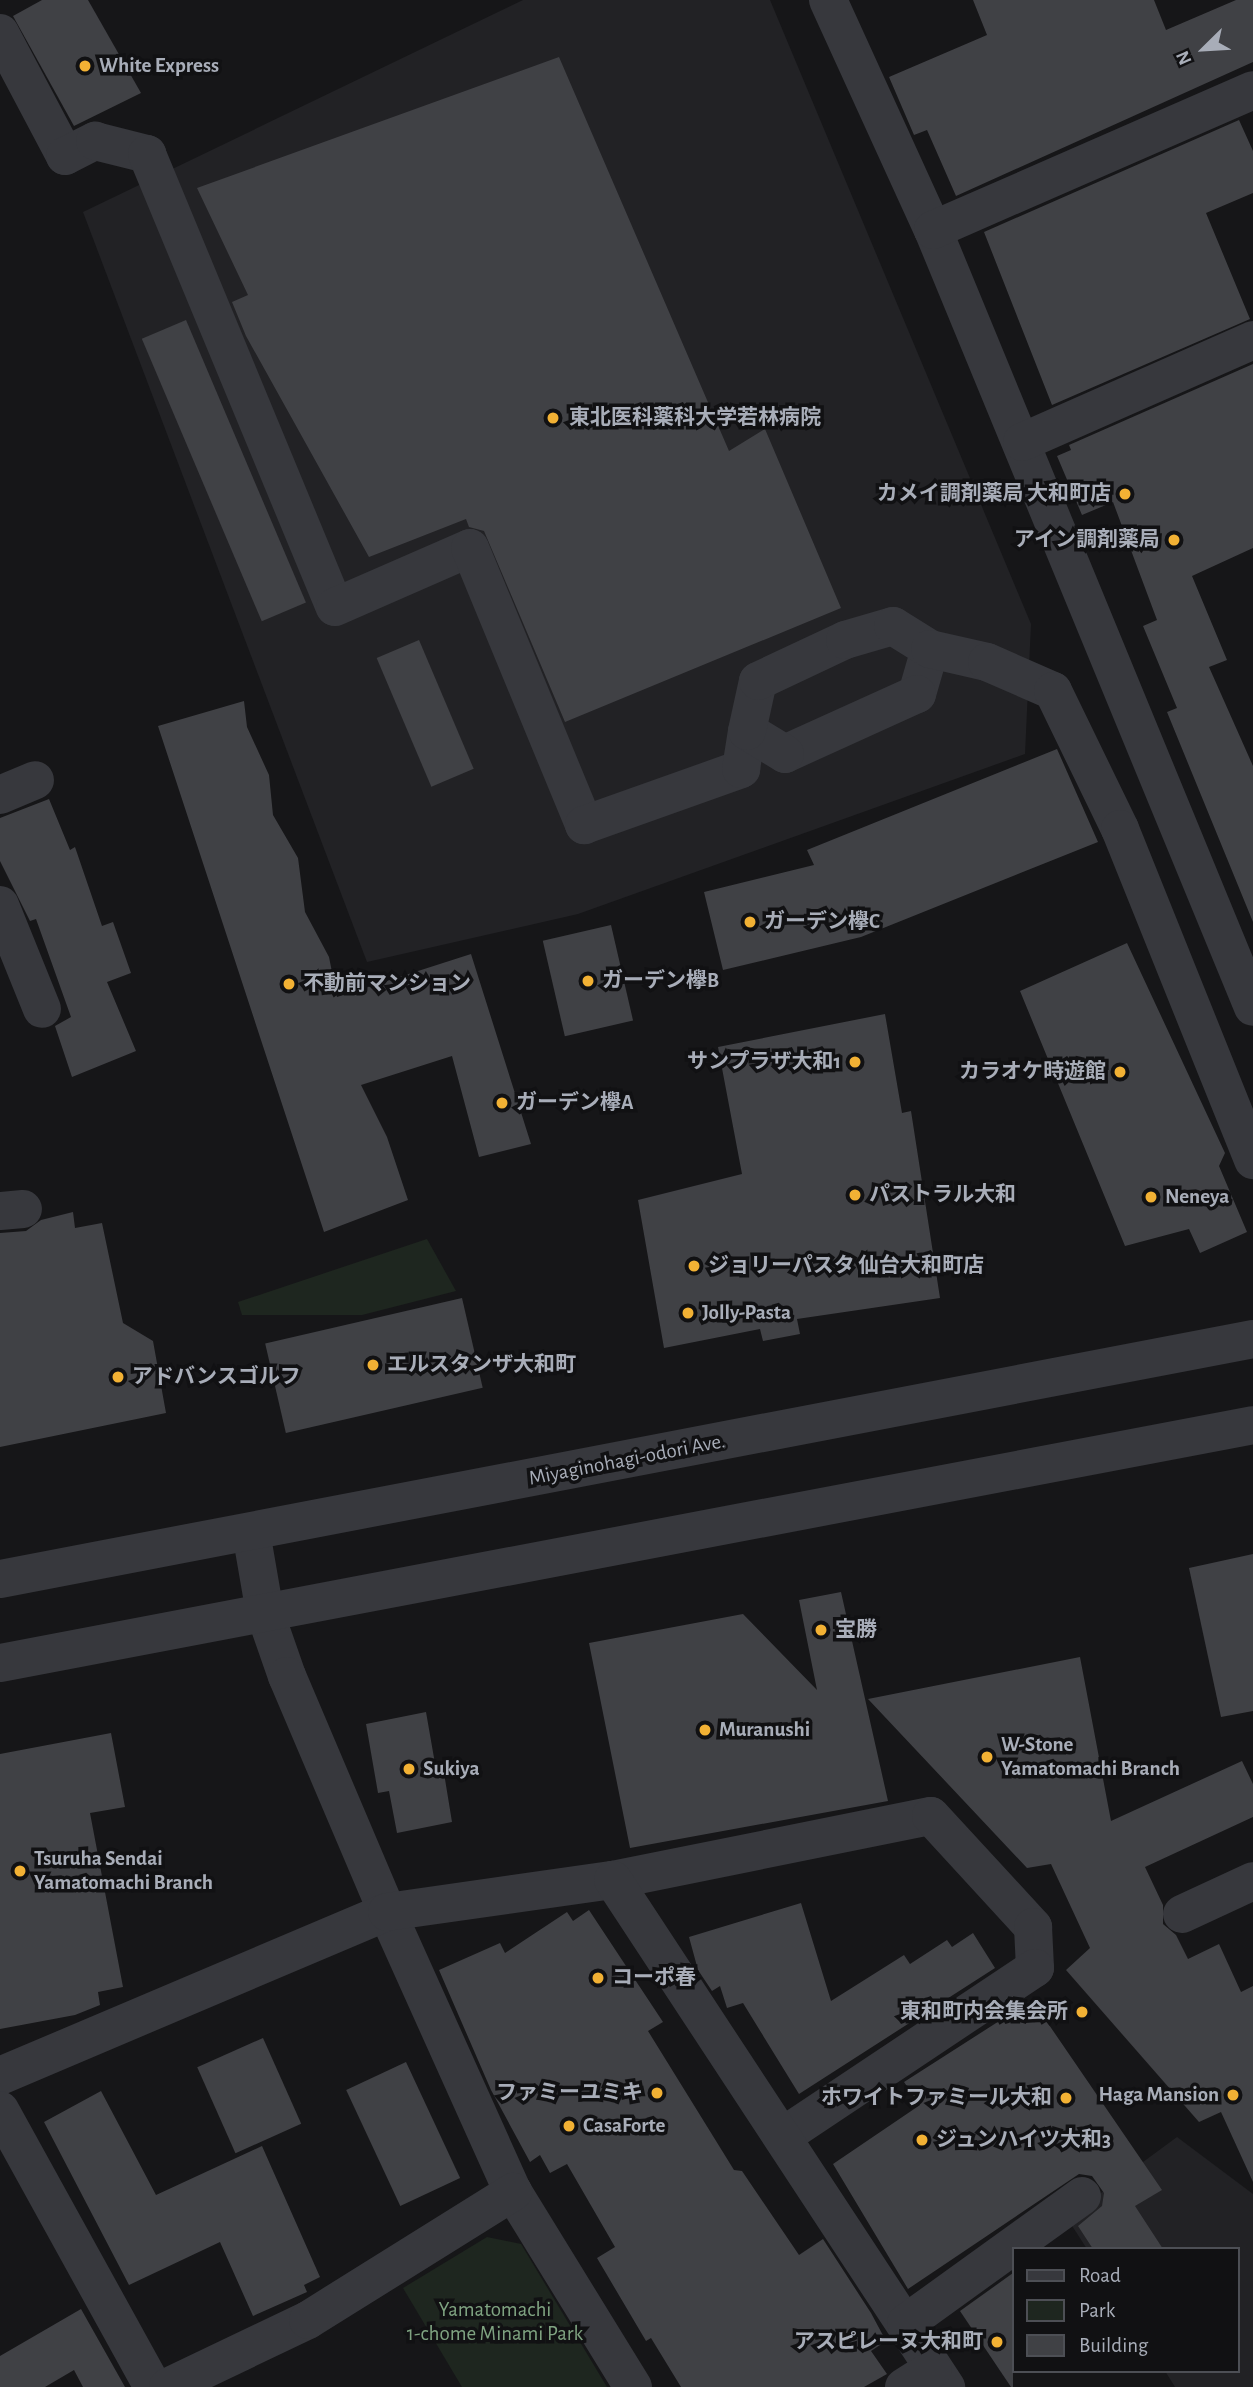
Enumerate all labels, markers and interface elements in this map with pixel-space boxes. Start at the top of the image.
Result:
north arrow [1169,14,1239,84]
text: N [1173,48,1196,68]
place label: White Express [99,53,219,79]
marker: White Express [77,58,93,74]
place label: 東北医科薬科大学若林病院 [569,405,821,431]
marker: 東北医科薬科大学若林病院 [543,408,563,428]
place label: カメイ調剤薬局 大和町店 [877,481,1111,507]
marker: カメイ調剤薬局 大和町店 [1117,486,1133,502]
place label: アイン調剤薬局 [1013,527,1160,553]
marker: アイン調剤薬局 [1166,532,1182,548]
place label: ガーデン欅C [764,909,880,935]
marker: ガーデン欅C [742,914,758,930]
place label: ガーデン欅B [602,968,719,994]
place label: 不動前マンション [303,971,471,997]
marker: ガーデン欅B [580,973,596,989]
marker: 不動前マンション [281,976,297,992]
place label: サンプラザ大和1 [686,1049,841,1075]
marker: サンプラザ大和1 [847,1054,863,1070]
place label: カラオケ時遊館 [959,1059,1106,1085]
marker: カラオケ時遊館 [1112,1064,1128,1080]
place label: ガーデン欅A [516,1090,634,1116]
marker: ガーデン欅A [494,1095,510,1111]
place label: パストラル大和 [869,1182,1016,1208]
place label: Neneya [1165,1184,1229,1210]
marker: パストラル大和 [847,1187,863,1203]
marker: Neneya [1143,1189,1159,1205]
place label: ジョリーパスタ 仙台大和町店 [708,1253,984,1279]
marker: ジョリーパスタ 仙台大和町店 [686,1258,702,1274]
place label: Jolly-Pasta [702,1300,791,1326]
marker: Jolly-Pasta [680,1305,696,1321]
place label: エルスタンザ大和町 [387,1352,576,1378]
marker: エルスタンザ大和町 [365,1357,381,1373]
place label: アドバンスゴルフ [132,1364,300,1390]
marker: アドバンスゴルフ [110,1369,126,1385]
street label: Miyaginohagi-odori Ave. [527,1429,727,1491]
place label: 宝勝 [835,1617,877,1643]
marker: 宝勝 [813,1622,829,1638]
place label: Muranushi [719,1717,810,1743]
marker: Muranushi [697,1722,713,1738]
place label: W-Stone Yamatomachi Branch [1001,1732,1180,1782]
marker: W-Stone Yamatomachi Branch [979,1749,995,1765]
place label: Sukiya [423,1756,480,1782]
marker: Sukiya [401,1761,417,1777]
place label: Tsuruha Sendai Yamatomachi Branch [34,1846,213,1896]
marker: Tsuruha Sendai Yamatomachi Branch [12,1863,28,1879]
place label: コーポ春 [612,1965,696,1991]
marker: コーポ春 [590,1970,606,1986]
place label: 東和町内会集会所 [900,1999,1068,2025]
marker: 東和町内会集会所 [1074,2004,1090,2020]
place label: ファミーユミキ [496,2080,643,2106]
place label: Haga Mansion [1099,2082,1219,2108]
marker: ファミーユミキ [649,2085,665,2101]
place label: ホワイトファミール大和 [821,2085,1052,2111]
marker: Haga Mansion [1225,2087,1241,2103]
marker: ホワイトファミール大和 [1058,2090,1074,2106]
place label: CasaForte [583,2113,665,2139]
marker: CasaForte [561,2118,577,2134]
place label: ジュンハイツ大和3 [936,2127,1113,2153]
marker: ジュンハイツ大和3 [914,2132,930,2148]
legend [1012,2247,1239,2373]
text: Road [1079,2265,1121,2286]
park label: Yamatomachi 1-chome Minami Park [407,2297,583,2347]
text: Park [1079,2300,1115,2321]
place label: アスピレーヌ大和町 [794,2329,983,2355]
marker: アスピレーヌ大和町 [989,2334,1005,2350]
text: Building [1079,2335,1148,2356]

